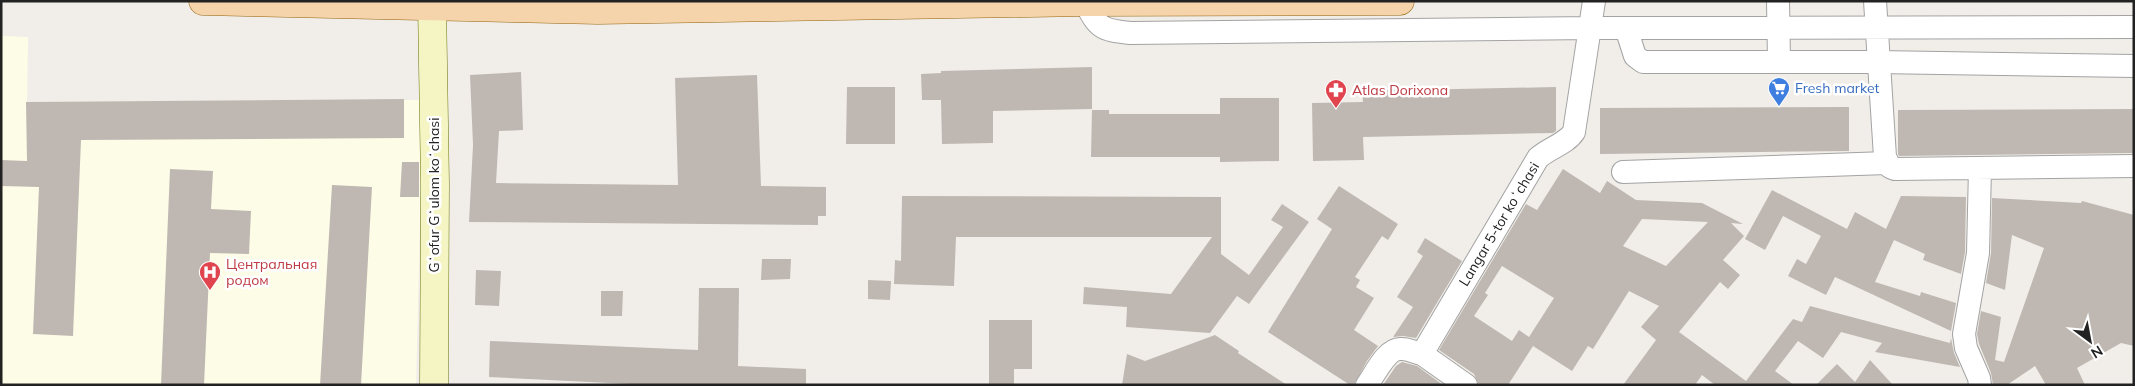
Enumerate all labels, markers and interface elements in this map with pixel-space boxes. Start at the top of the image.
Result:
supermarket icon: Fresh market [1767,76,1791,107]
pharmacy icon: Atlas Dorixona [1324,78,1348,109]
place label: Fresh market [1795,79,1880,97]
place label: Atlas Dorixona [1352,81,1448,99]
street label: Gʻofur Gʻulom koʻchasi [425,117,443,273]
street label: Langar 5-tor koʻchasi [1455,159,1543,289]
place label: Центральная родом [226,255,317,289]
hospital icon: Центральная родом [198,260,222,291]
north arrow [2065,316,2115,366]
text: N [2088,342,2106,362]

